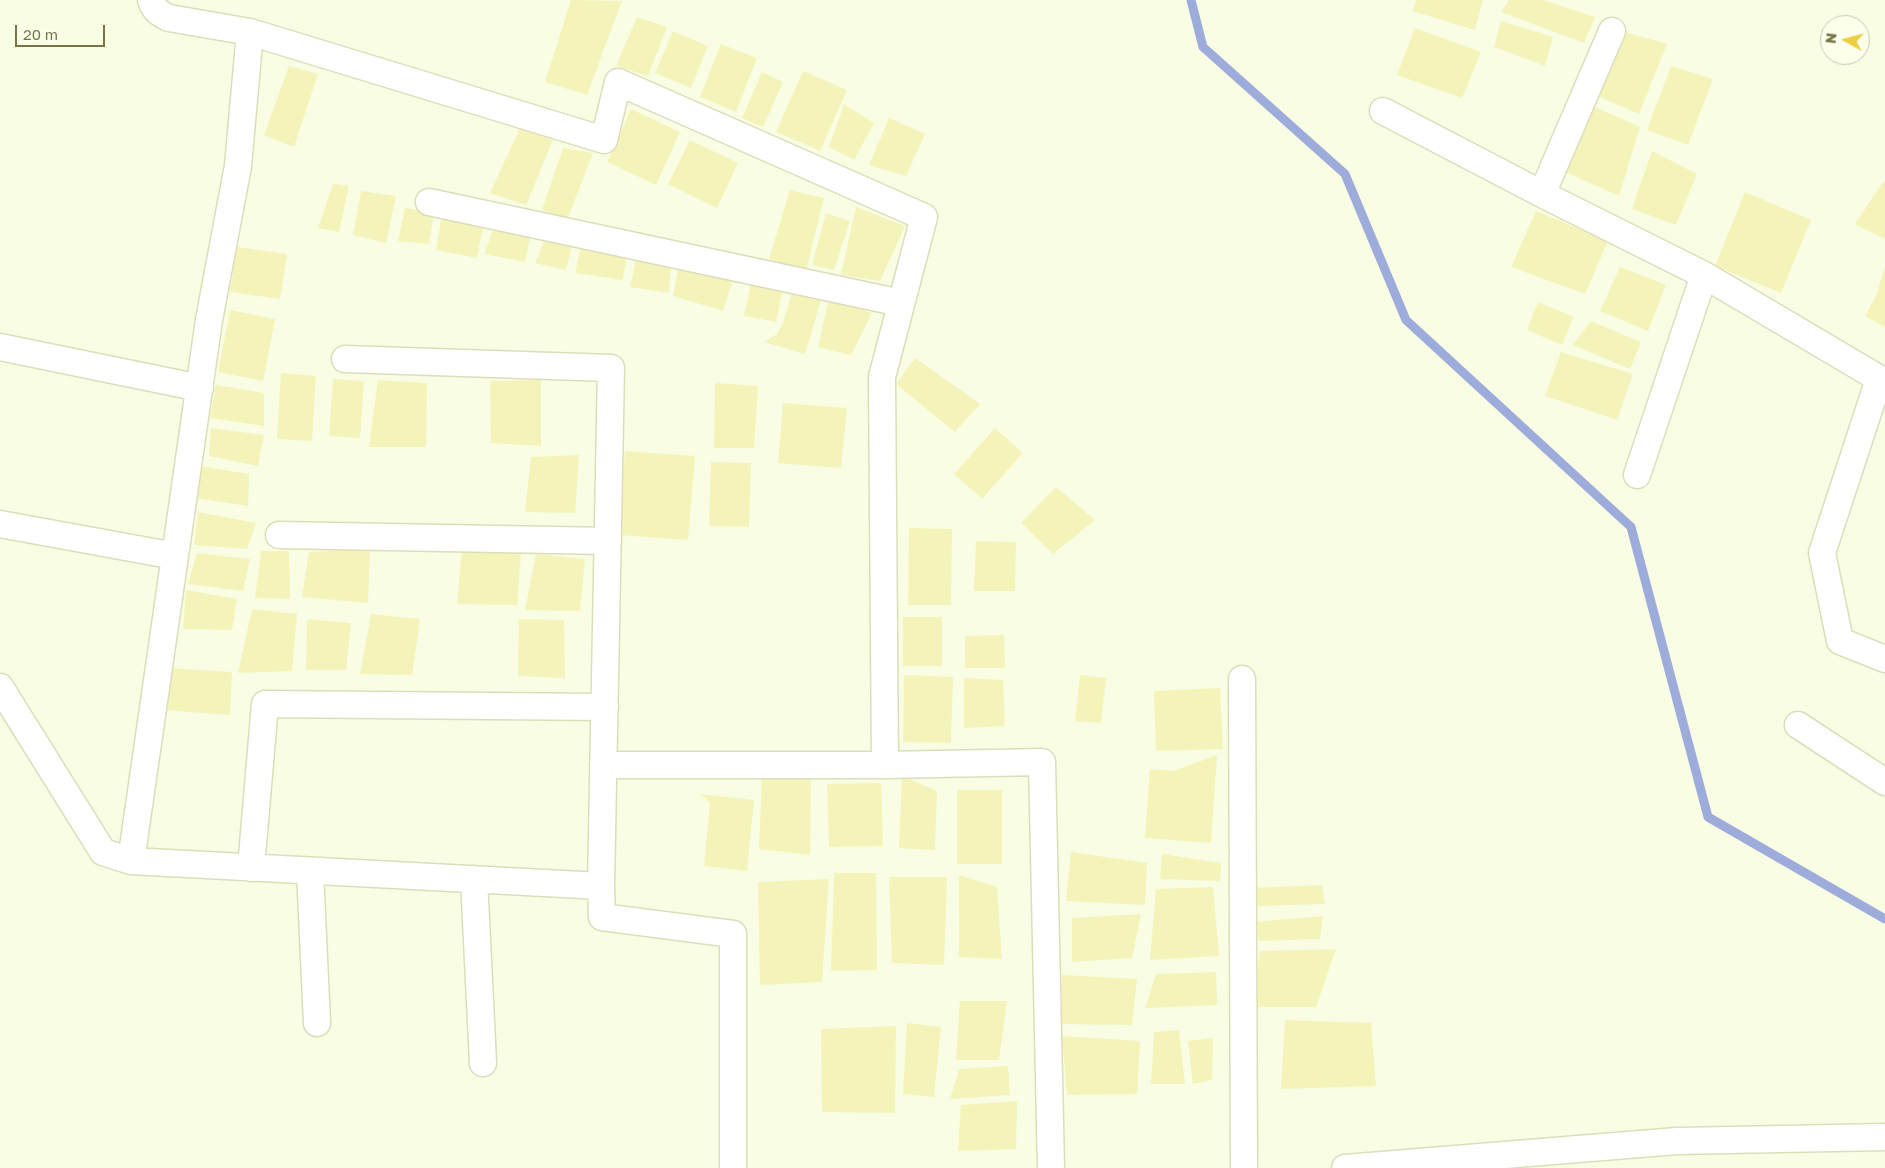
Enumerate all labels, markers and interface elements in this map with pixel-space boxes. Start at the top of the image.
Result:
scale bar [18,15,108,47]
north arrow [1820,15,1870,65]
text: 20 m [23,25,58,43]
text: N [1822,32,1840,45]

